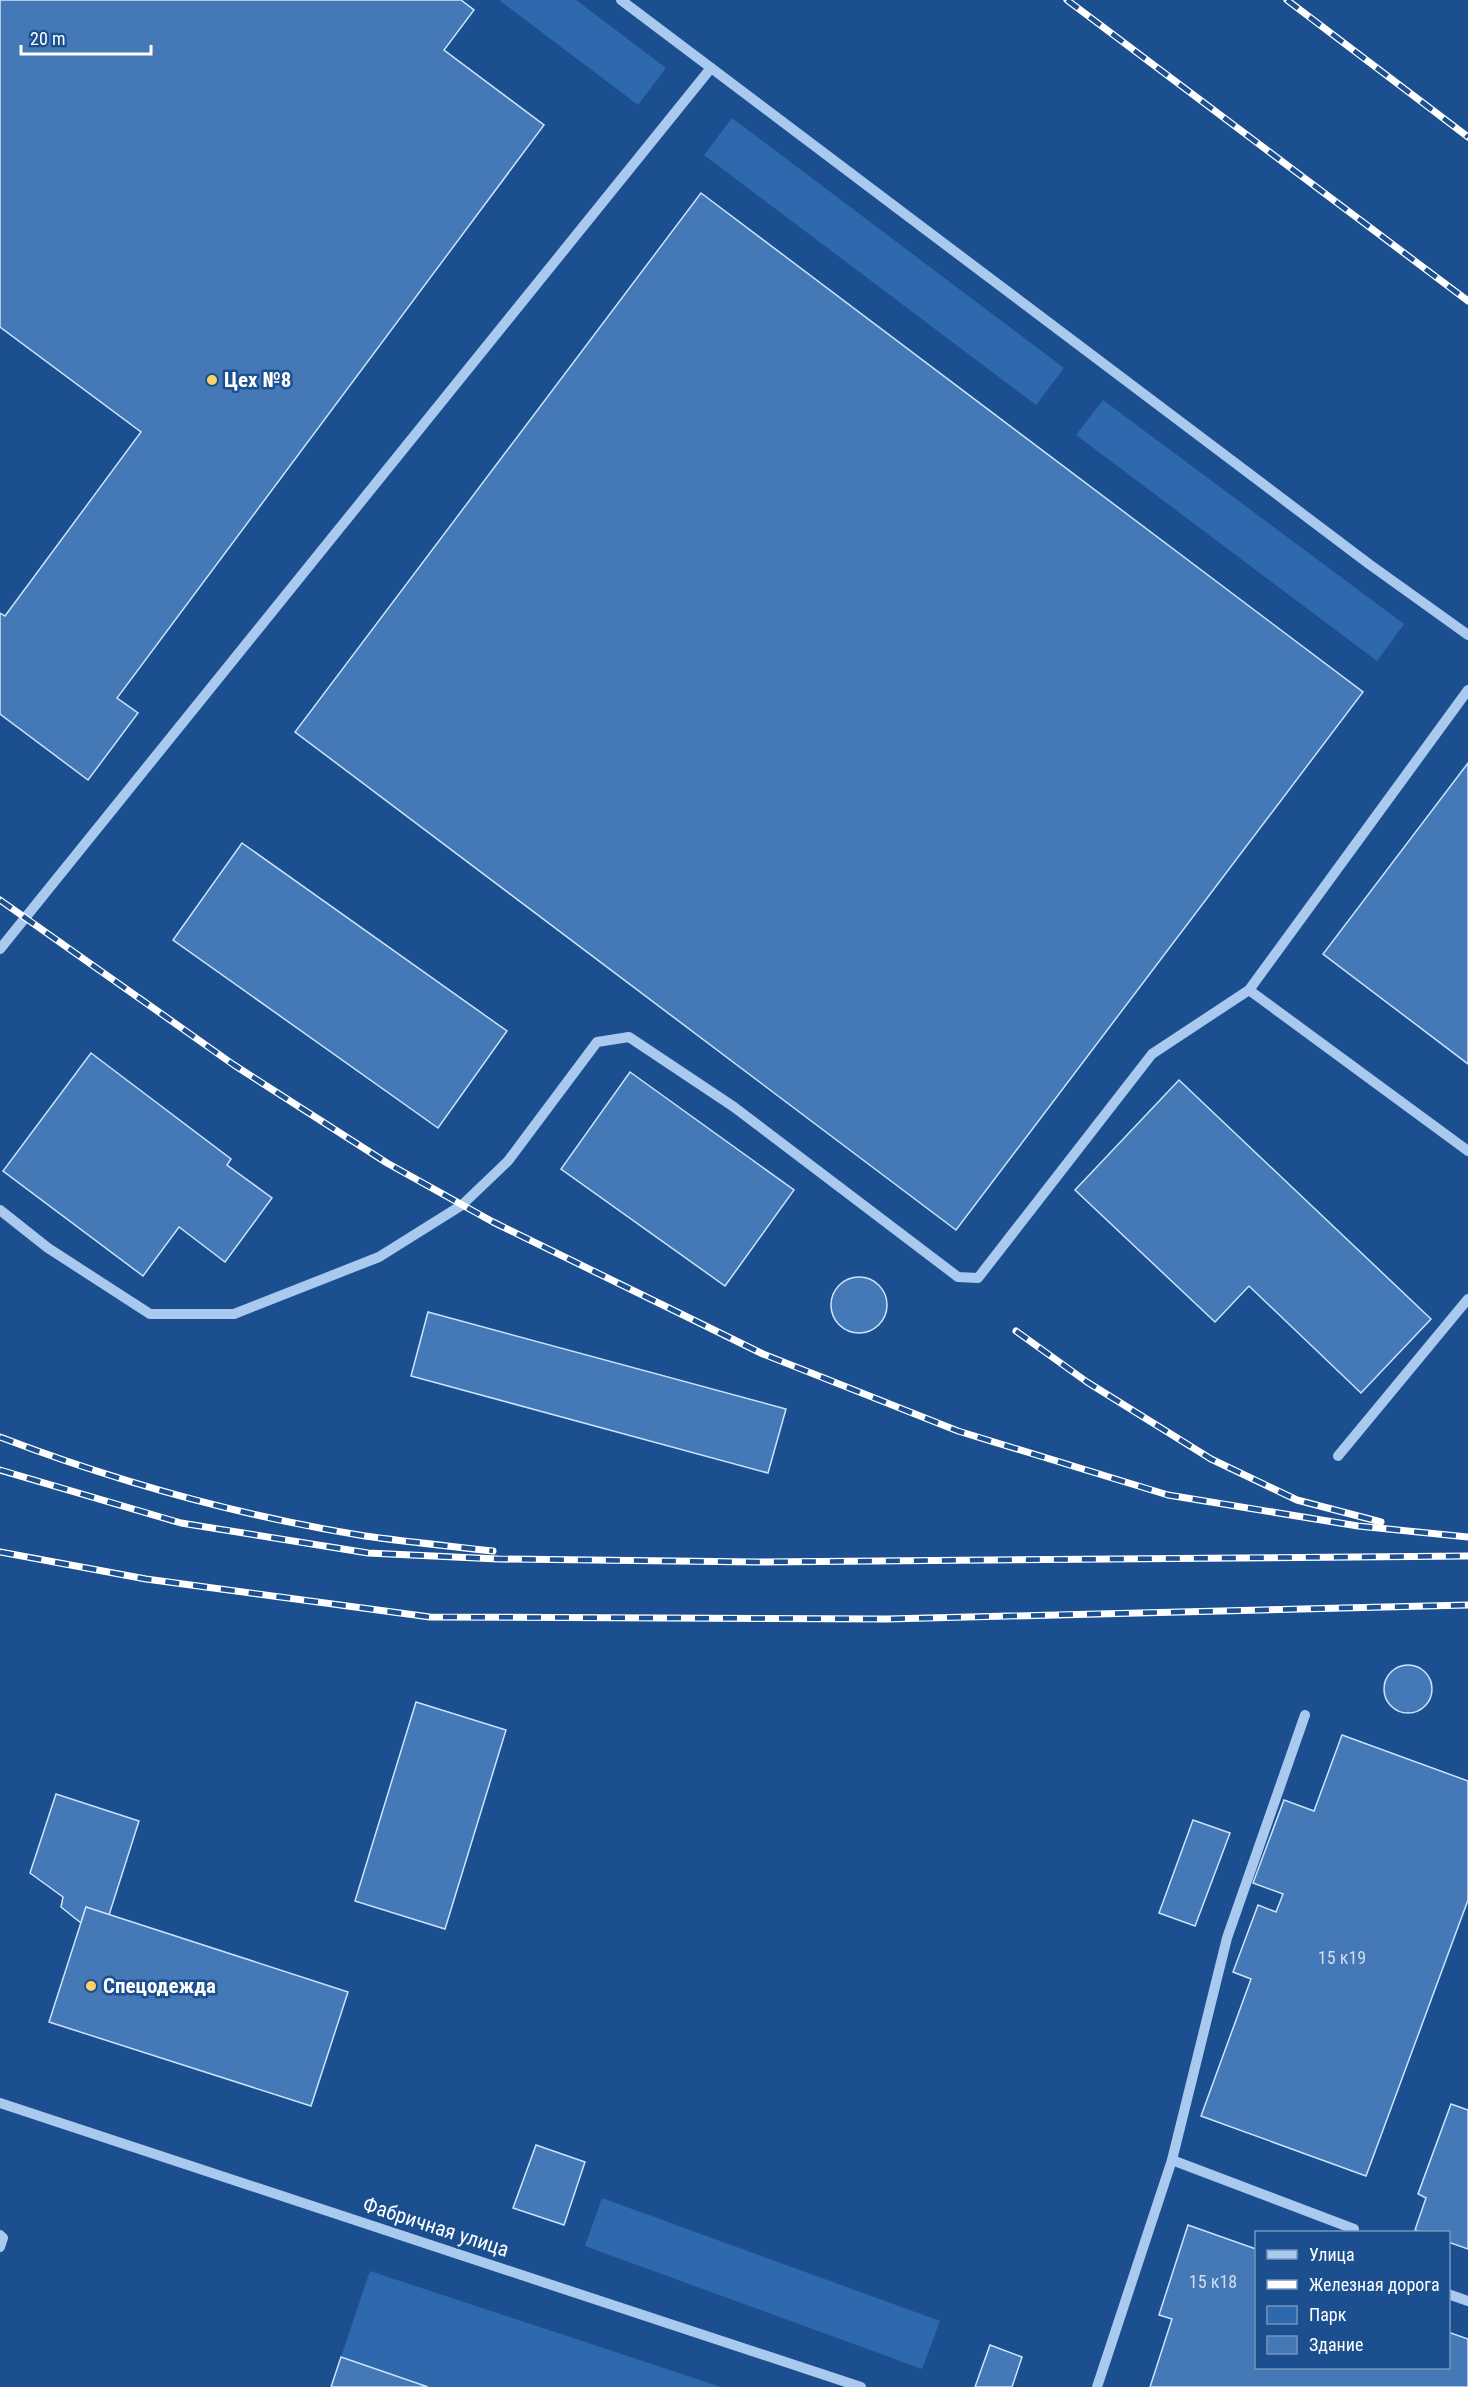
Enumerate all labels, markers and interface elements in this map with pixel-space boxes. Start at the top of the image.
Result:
scale bar [21,18,152,56]
text: 20 m [30,28,65,49]
place label: Цех №8 [224,368,291,392]
marker: Цех №8 [205,373,219,387]
house number: 15 к19 [1318,1947,1366,1968]
place label: Спецодежда [103,1974,216,1998]
marker: Спецодежда [84,1979,98,1993]
street label: Фабричная улица [360,2192,512,2262]
legend [1255,2231,1450,2369]
text: Улица [1309,2244,1355,2265]
house number: 15 к18 [1189,2271,1237,2292]
text: Железная дорога [1309,2274,1440,2295]
text: Парк [1309,2304,1347,2325]
text: Здание [1309,2334,1363,2355]

